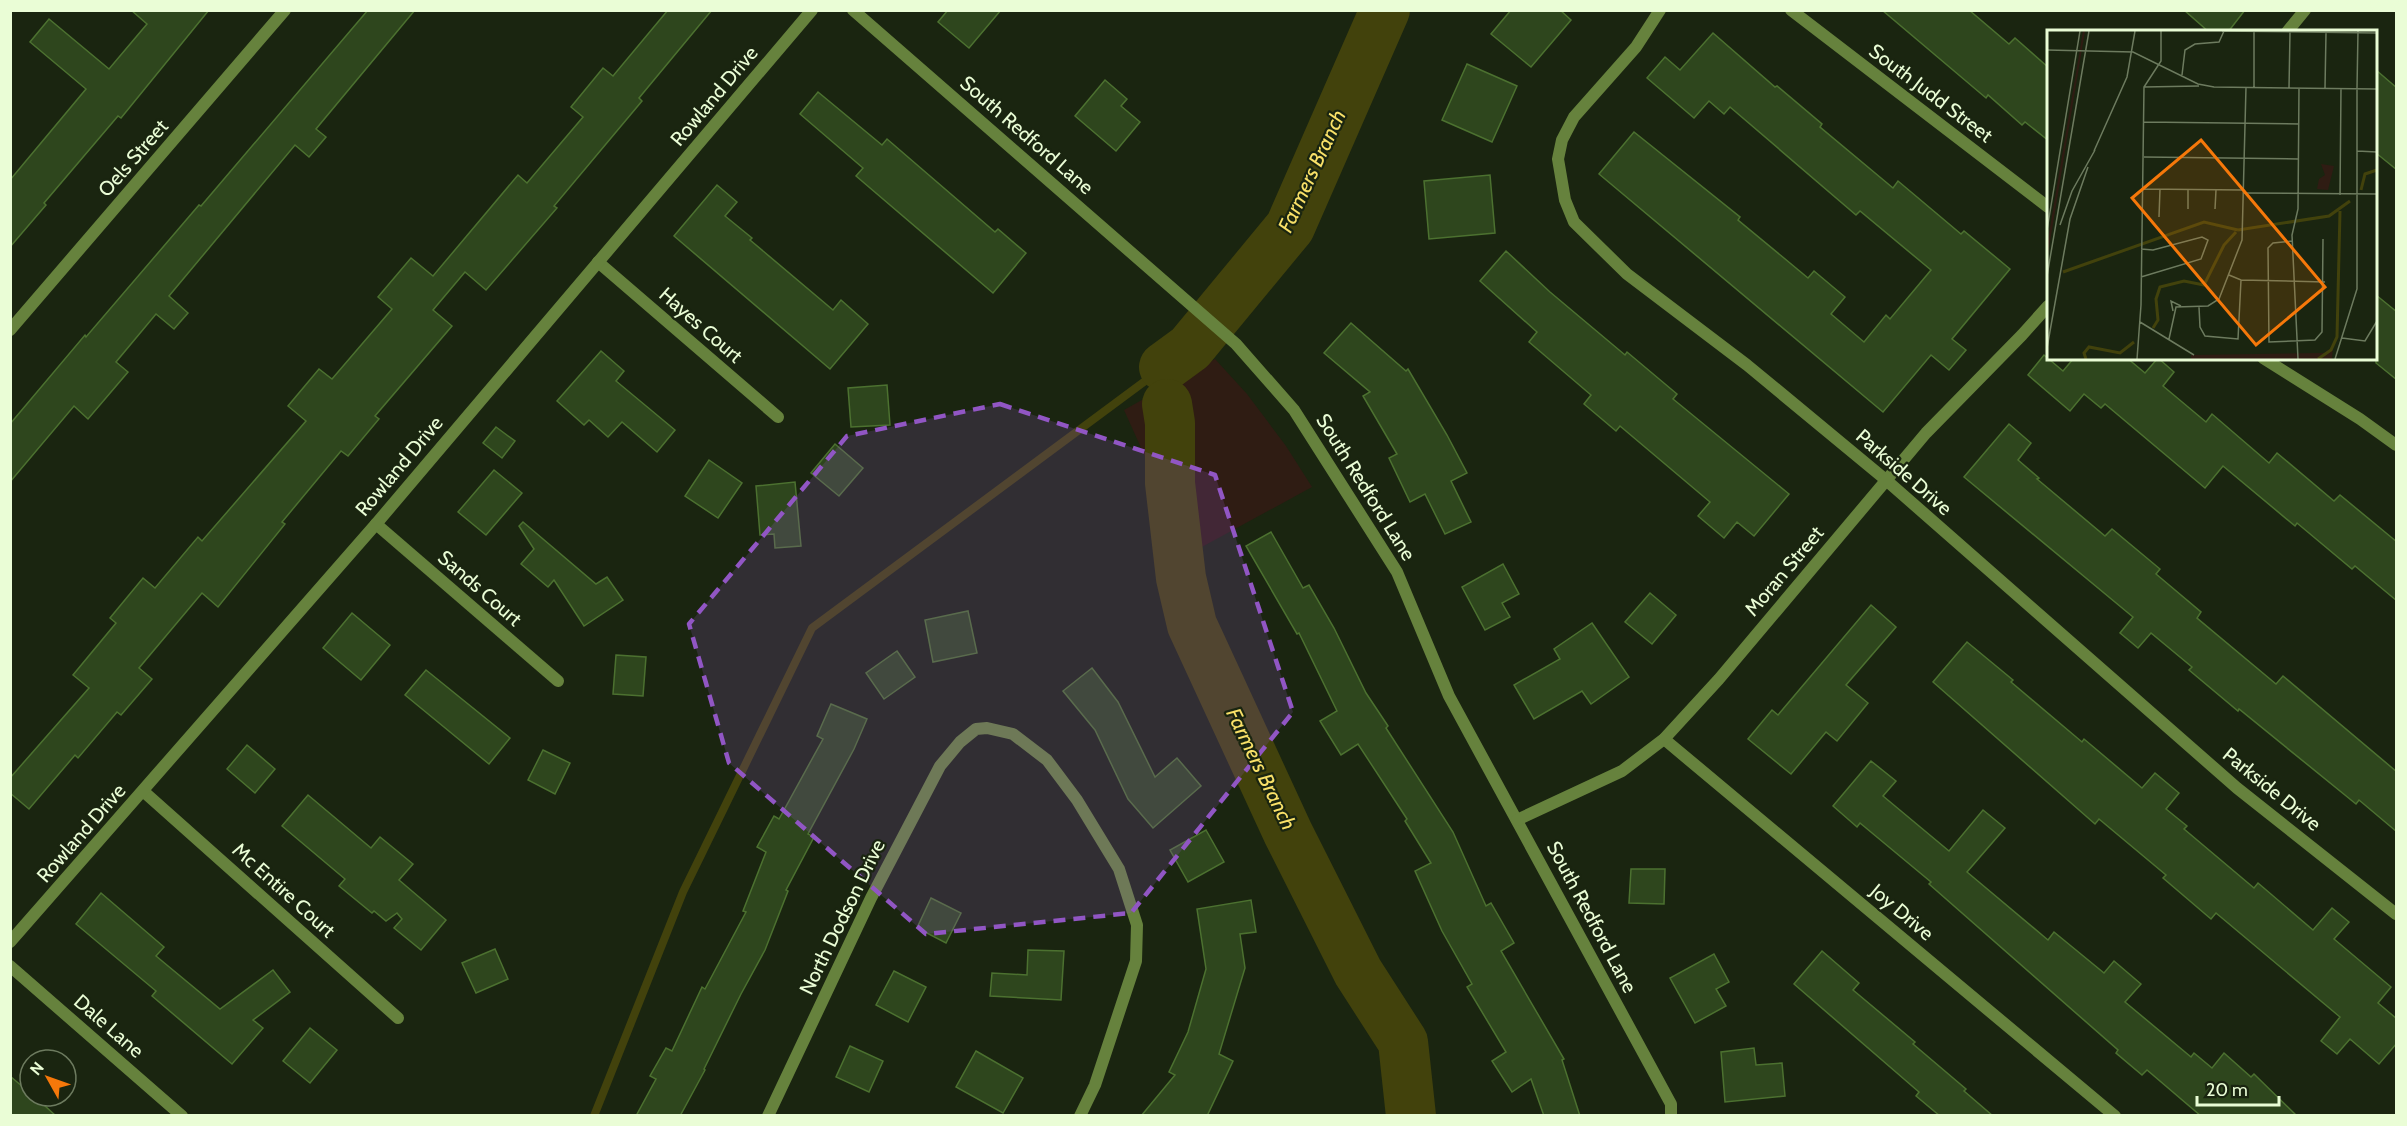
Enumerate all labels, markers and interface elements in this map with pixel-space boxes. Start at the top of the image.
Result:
inset map [2047,30,2377,360]
street label: South Judd Street [1864,39,1998,147]
street label: Rowland Drive [665,41,763,151]
street label: South Redford Lane [956,71,1098,199]
water label: Farmers Branch [1272,106,1351,236]
street label: Oels Street [93,114,173,202]
street label: Hayes Court [654,282,748,368]
street label: South Redford Lane [1311,409,1421,565]
street label: Rowland Drive [350,411,448,521]
street label: Parkside Drive [1851,424,1957,520]
street label: Moran Street [1739,521,1829,621]
street label: Sands Court [433,545,527,631]
water label: Farmers Branch [1221,704,1302,834]
street label: Parkside Drive [2218,742,2326,836]
street label: Rowland Drive [32,779,130,887]
street label: North Dodson Drive [794,836,890,998]
street label: South Redford Lane [1542,837,1642,997]
street label: Mc Entire Court [228,838,340,943]
street label: Joy Drive [1865,878,1938,945]
street label: Dale Lane [69,989,149,1063]
north arrow [18,1048,78,1108]
text: N [26,1058,48,1079]
scale bar [2197,1069,2280,1107]
text: 20 m [2206,1079,2248,1101]

